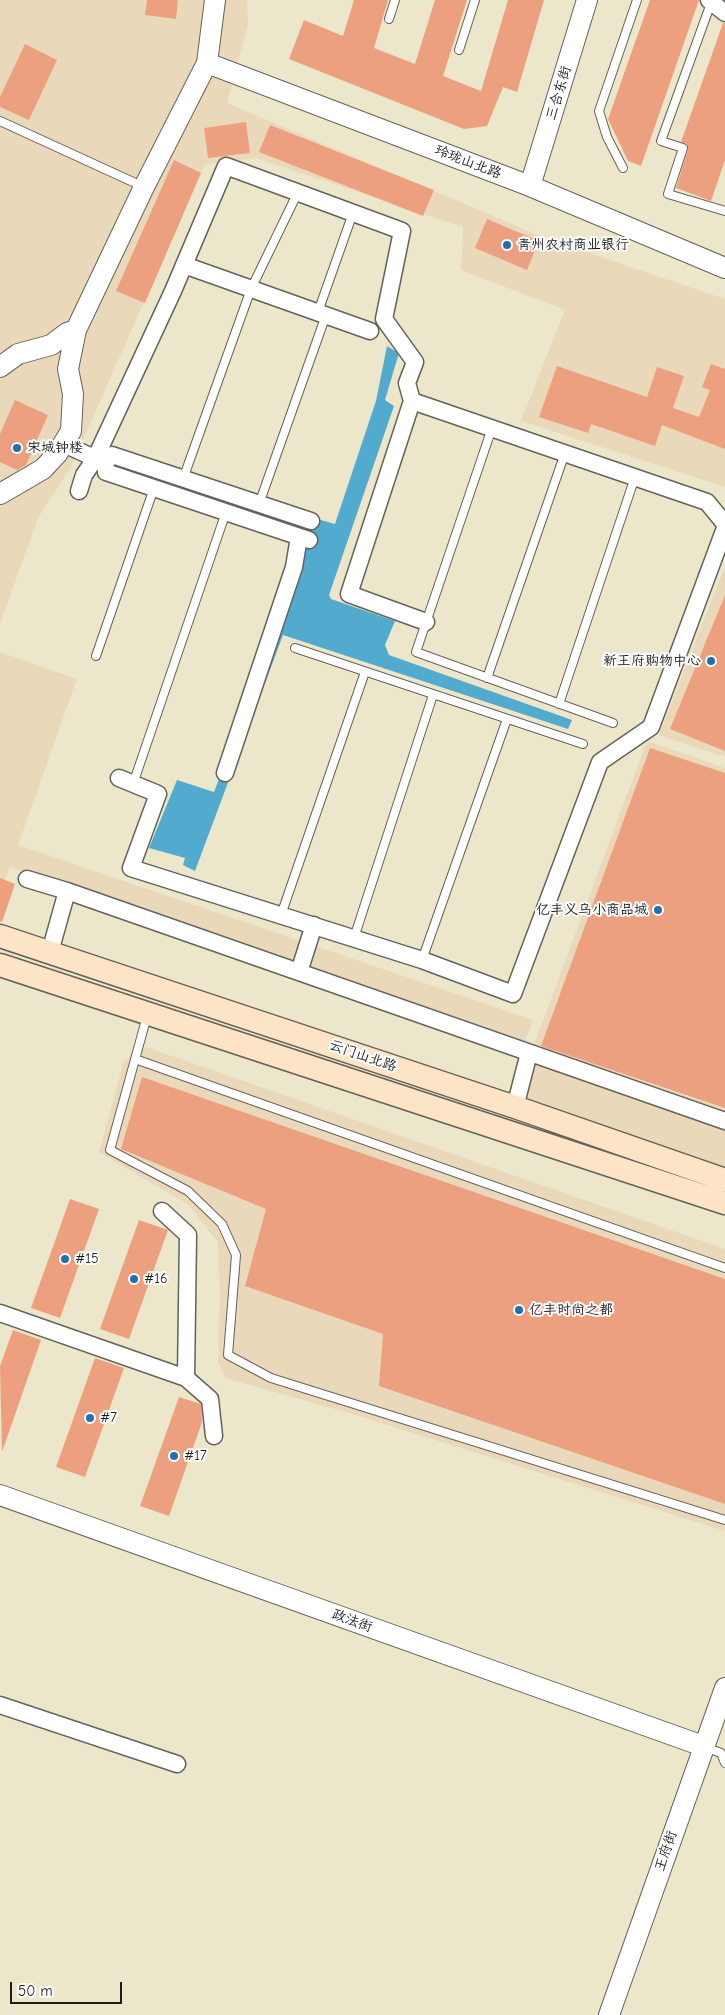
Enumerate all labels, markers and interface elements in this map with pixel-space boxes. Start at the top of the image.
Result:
street label: 三合东街 [543,64,575,122]
street label: 玲珑山北路 [432,142,504,182]
place label: 青州农村商业银行 [517,237,629,253]
marker: 青州农村商业银行 [501,239,513,251]
place label: 宋城钟楼 [27,440,83,456]
marker: 宋城钟楼 [11,442,23,454]
place label: 新王府购物中心 [603,653,701,669]
marker: 新王府购物中心 [705,655,717,667]
place label: 亿丰义乌小商品城 [536,902,648,918]
marker: 亿丰义乌小商品城 [652,904,664,916]
street label: 云门山北路 [327,1037,399,1075]
place label: #15 [75,1251,98,1267]
marker: #15 [59,1253,71,1265]
place label: #16 [144,1271,167,1287]
marker: #16 [128,1273,140,1285]
place label: 亿丰时尚之都 [529,1302,613,1318]
marker: 亿丰时尚之都 [513,1304,525,1316]
place label: #7 [100,1410,117,1426]
marker: #7 [84,1412,96,1424]
place label: #17 [184,1448,207,1464]
marker: #17 [168,1450,180,1462]
street label: 政法街 [329,1606,375,1636]
street label: 王府街 [651,1828,681,1874]
scale bar [12,1972,125,2004]
text: 50 m [18,1982,53,2000]

